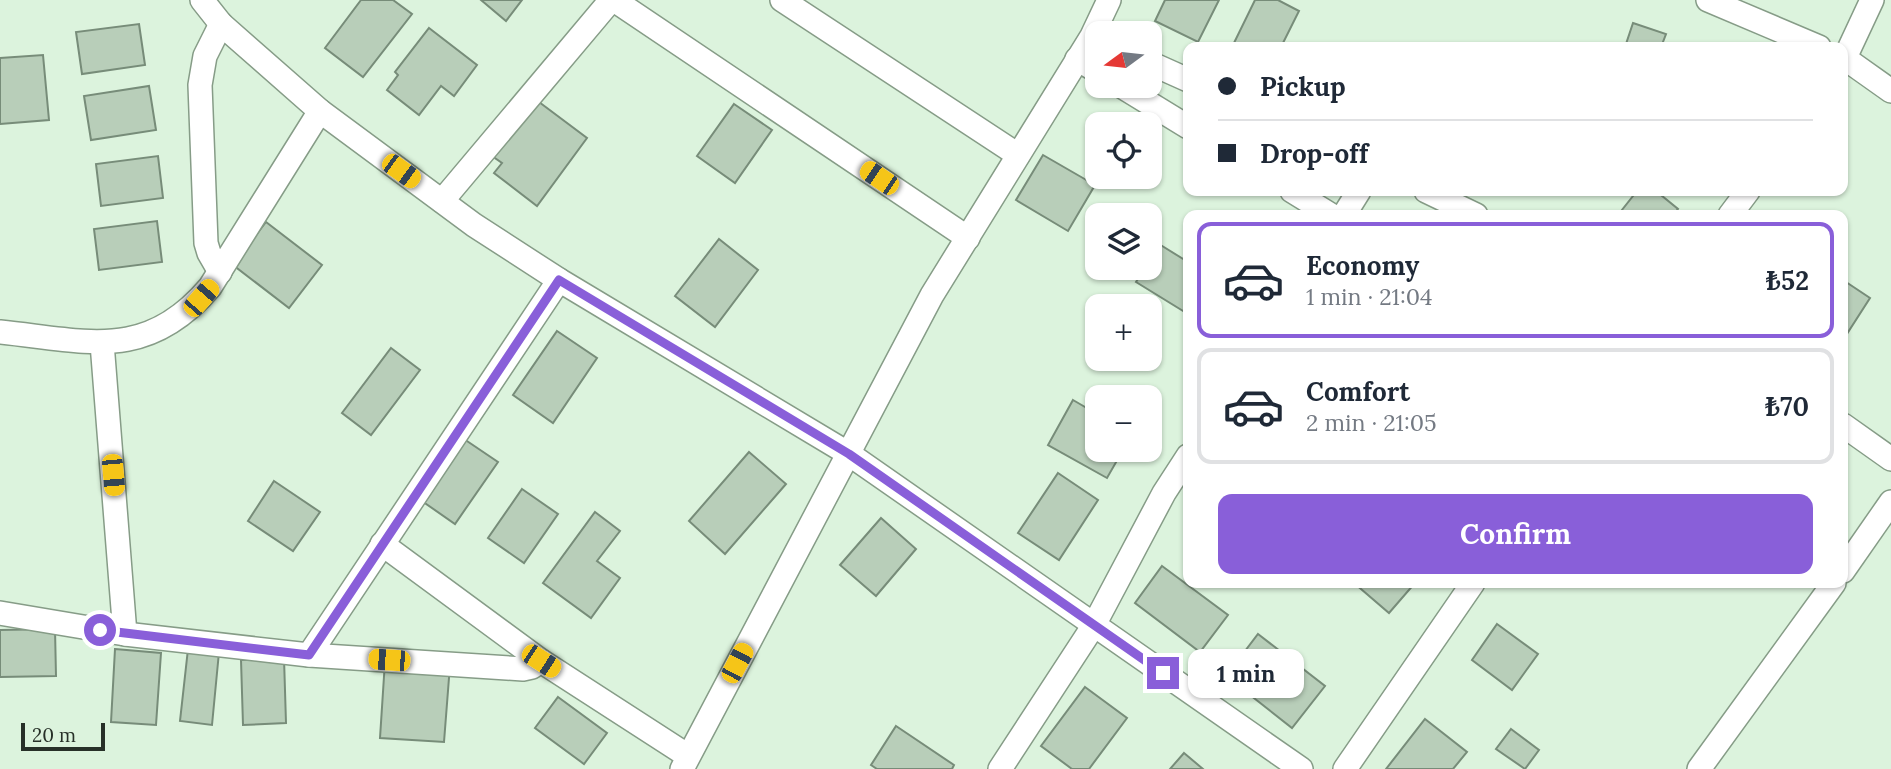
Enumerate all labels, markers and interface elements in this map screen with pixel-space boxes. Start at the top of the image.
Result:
north arrow [1085,21,1162,98]
map controls [1085,21,1162,462]
text: Pickup [1260,70,1346,103]
button: locate [1085,112,1162,189]
text: Drop-off [1260,137,1368,170]
car [378,150,425,192]
car [856,158,903,198]
button: layers [1085,203,1162,280]
icon: car [1222,249,1285,312]
text: Economy [1306,249,1419,282]
text: ₺52 [1766,264,1809,297]
car [180,275,223,321]
text: 1 min · 21:04 [1306,282,1432,311]
button: + [1085,294,1162,371]
icon: car [1222,375,1285,438]
text: Comfort [1306,375,1410,408]
button: − [1085,385,1162,462]
text: ₺70 [1765,390,1809,423]
text: 2 min · 21:05 [1306,408,1437,437]
car [101,453,126,497]
button: Confirm [1218,494,1813,574]
route start [84,614,116,646]
car [718,640,757,686]
car [518,641,565,681]
car [368,648,411,672]
callout: 1 min [1188,648,1303,698]
route end [1147,657,1179,689]
text: 1 min [1217,659,1275,688]
scale bar [21,720,105,752]
text: 20 m [32,723,76,747]

